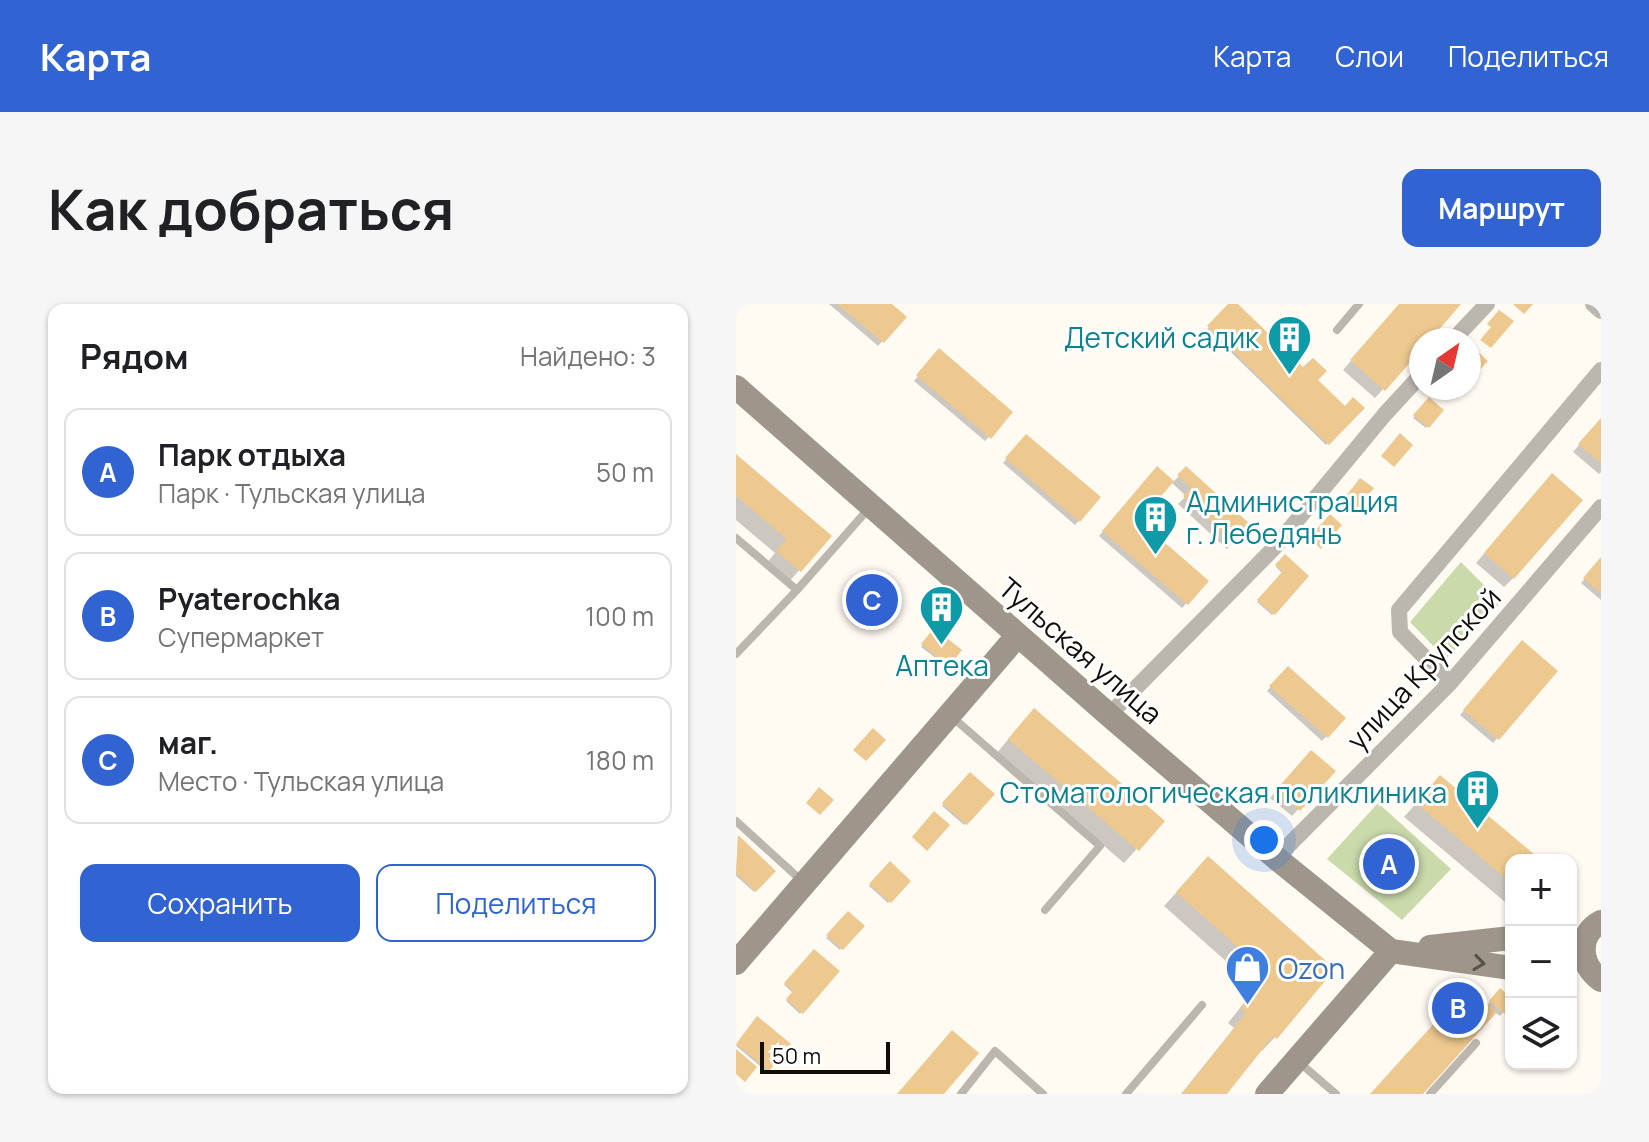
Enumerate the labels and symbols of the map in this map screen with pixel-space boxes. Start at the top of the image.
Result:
building icon: Детский садик [1266,313,1314,376]
place label: Детский садик [1064,318,1260,356]
north arrow [1409,328,1481,400]
place label: Администрация г. Лебедянь [1186,482,1398,552]
building icon: Администрация г. Лебедянь [1131,493,1179,556]
street label: Тульская улица [991,568,1171,732]
pin: C [846,570,898,630]
street label: улица Крупской [1338,578,1508,758]
building icon: Аптека [918,584,966,647]
place label: Аптека [895,646,989,684]
building icon: Стоматологическая поликлиника [1454,768,1502,831]
place label: Стоматологическая поликлиника [1000,773,1447,811]
your location [1244,820,1284,860]
pin: A [1363,834,1415,894]
shop icon: Ozon [1223,944,1271,1007]
place label: Ozon [1278,949,1345,987]
one-way arrow [1472,954,1486,971]
pin: B [1432,978,1484,1038]
scale bar [760,1038,890,1074]

